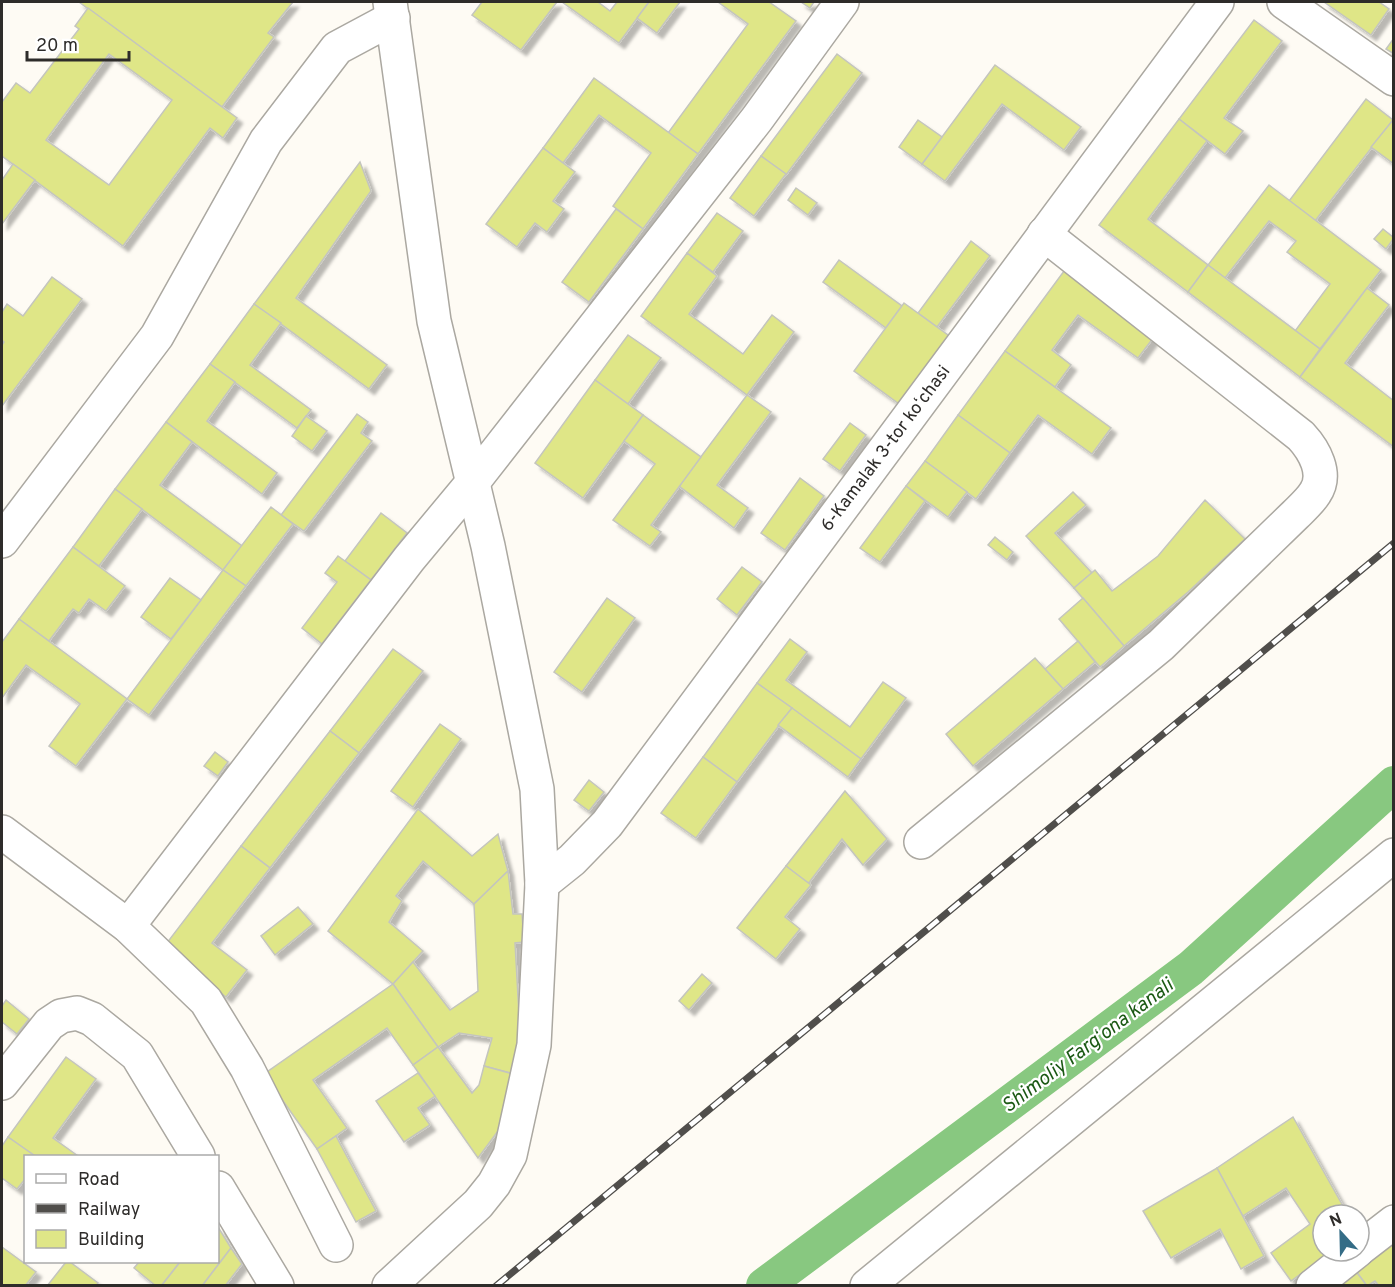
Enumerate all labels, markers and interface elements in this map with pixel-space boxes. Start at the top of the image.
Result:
scale bar [27,24,129,62]
text: 20 m [36,35,78,58]
street label: 6-Kamalak 3-tor koʻchasi [816,361,956,537]
water label: Shimoliy Fargʻona kanali [997,973,1180,1120]
legend [24,1155,219,1263]
text: Road [78,1169,120,1192]
text: Railway [78,1199,140,1222]
north arrow [1311,1203,1371,1263]
text: N [1327,1210,1345,1232]
text: Building [78,1229,144,1252]

